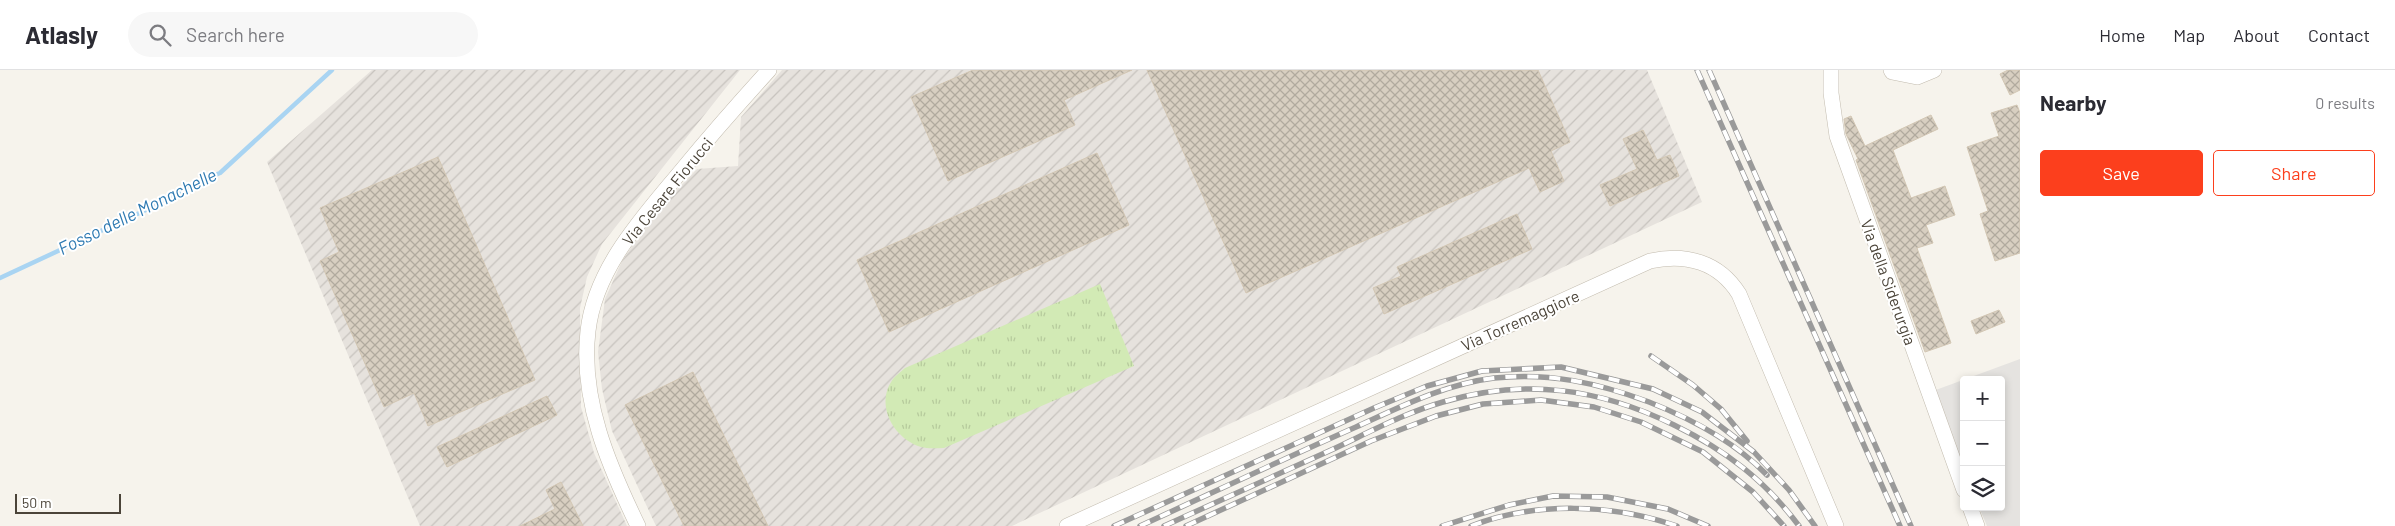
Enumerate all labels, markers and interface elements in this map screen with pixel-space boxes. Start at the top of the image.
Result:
search box [128,12,478,57]
text: Atlasly [25,20,98,49]
icon: search [146,21,174,49]
text: Search here [186,23,285,46]
text: Home [2099,24,2145,46]
text: Map [2173,24,2205,46]
text: About [2233,24,2280,46]
text: Contact [2308,24,2370,46]
text: Nearby [2040,90,2106,115]
text: 0 results [2315,93,2375,112]
street label: Via Cesare Fiorucci [618,133,716,249]
button: Save [2040,150,2203,196]
button: Share [2213,150,2375,196]
water label: Fosso delle Monachelle [54,163,220,259]
street label: Via della Siderurgia [1857,217,1921,347]
street label: Via Torremaggiore [1458,285,1582,355]
map controls [1960,376,2005,511]
button: + [1960,376,2005,421]
button: − [1960,421,2005,466]
button: layers [1960,466,2005,511]
scale bar [15,491,121,514]
text: 50 m [22,494,51,511]

